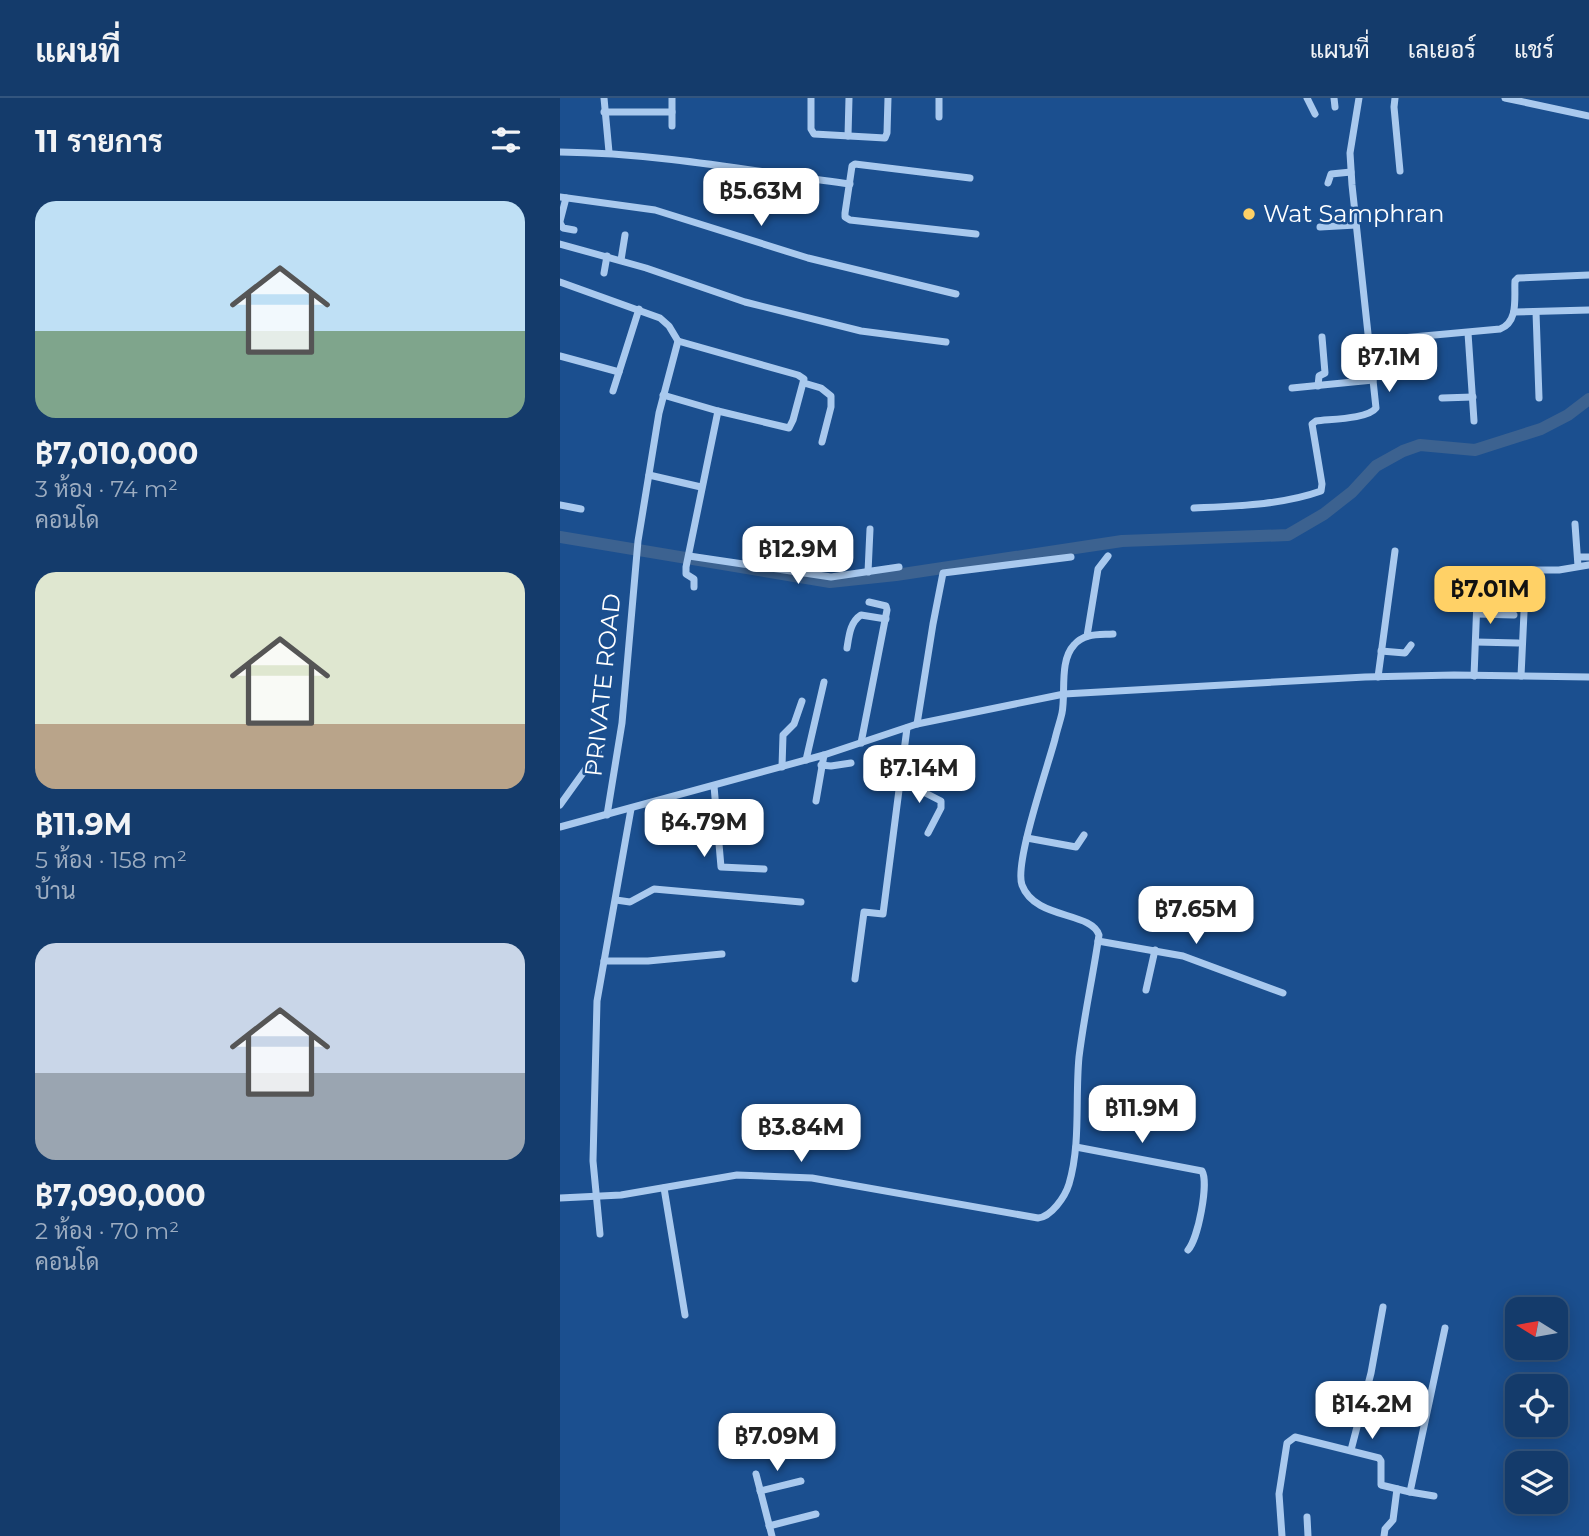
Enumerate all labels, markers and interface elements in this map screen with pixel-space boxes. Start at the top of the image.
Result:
text: แผนที่ [35,30,121,70]
text: แผนที่ [1310,35,1370,64]
text: เลเยอร์ [1408,35,1476,64]
text: แชร์ [1514,35,1554,64]
icon: filters [487,121,525,159]
text: 11 รายการ [35,123,163,160]
pin: ฿5.63M [704,169,818,228]
text: ฿5.63M [719,177,803,205]
place label: Wat Samphran [1263,199,1444,228]
marker: Wat Samphran [1241,206,1257,222]
icon: home [217,247,343,373]
pin: ฿7.1M [1340,334,1438,394]
text: ฿7.1M [1357,343,1421,371]
text: ฿7,010,000 [35,435,198,472]
text: 3 ห้อง · 74 m² [35,475,178,503]
text: คอนโด [35,506,99,534]
pin: ฿12.9M [741,526,855,586]
text: ฿12.9M [758,535,838,563]
pin: ฿7.01M [1433,566,1547,626]
text: ฿7.01M [1450,575,1530,603]
street label: PRIVATE ROAD [578,592,627,778]
icon: home [217,618,343,744]
pin: ฿7.14M [862,746,976,805]
text: ฿7.14M [879,754,959,782]
pin: ฿4.79M [647,800,761,859]
text: ฿11.9M [35,806,132,843]
text: ฿4.79M [661,808,747,836]
text: 5 ห้อง · 158 m² [35,846,187,874]
text: บ้าน [35,877,76,905]
pin: ฿7.65M [1139,886,1253,946]
text: ฿7.65M [1154,895,1238,923]
icon: home [217,989,343,1115]
pin: ฿11.9M [1085,1086,1199,1145]
text: ฿11.9M [1105,1094,1179,1122]
pin: ฿3.84M [744,1104,858,1164]
text: ฿3.84M [758,1113,844,1141]
text: ฿7,090,000 [35,1177,206,1214]
text: 2 ห้อง · 70 m² [35,1217,179,1245]
text: คอนโด [35,1248,99,1276]
north arrow [1505,1297,1568,1360]
map controls [1505,1297,1568,1514]
button: locate [1505,1374,1568,1437]
pin: ฿14.2M [1315,1382,1429,1441]
text: ฿14.2M [1332,1390,1412,1418]
pin: ฿7.09M [720,1414,834,1473]
text: ฿7.09M [735,1422,819,1450]
button: layers [1505,1451,1568,1514]

